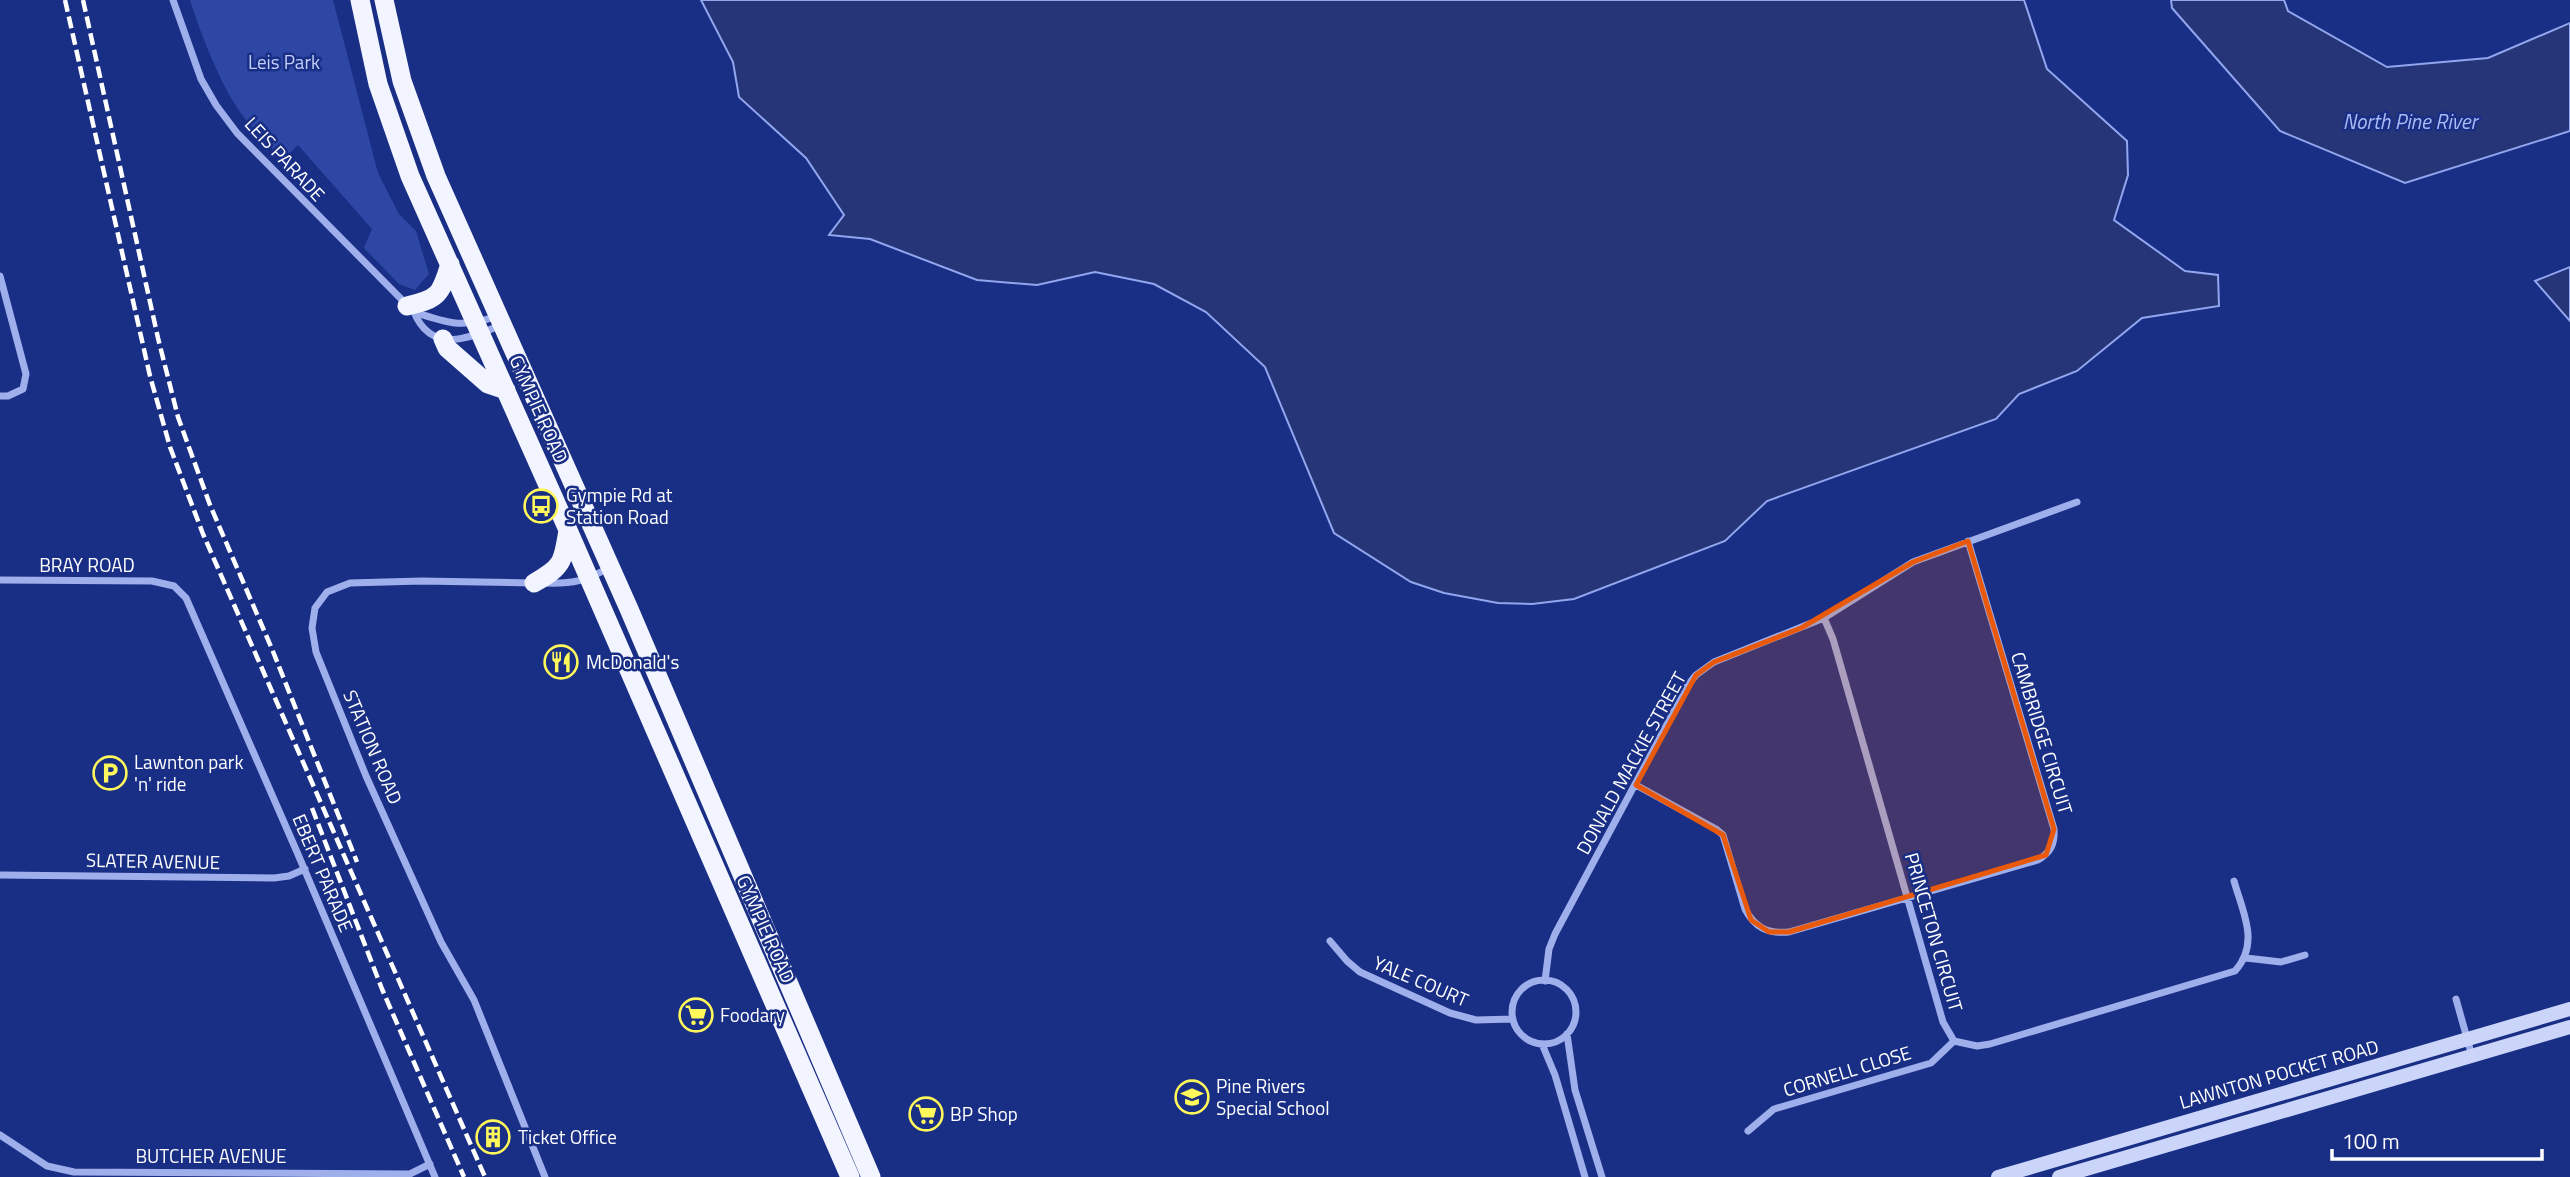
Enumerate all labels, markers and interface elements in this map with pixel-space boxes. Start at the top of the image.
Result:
park label: Leis Park [248,47,320,76]
water label: North Pine River [2343,105,2480,137]
street label: LEIS PARADE [238,110,332,207]
street label: GYMPIE ROAD [503,350,576,468]
place label: Gympie Rd at Station Road [566,480,673,531]
bus stop icon: Gympie Rd at Station Road [522,487,560,525]
street label: BRAY ROAD [39,550,135,579]
restaurant icon: McDonald's [542,643,580,681]
place label: McDonald's [586,647,679,676]
street label: CAMBRIDGE CIRCUIT [2004,648,2081,818]
street label: DONALD MACKIE STREET [1568,666,1693,859]
street label: STATION ROAD [336,685,411,808]
place label: Lawnton park 'n' ride [134,747,244,798]
parking icon: Lawnton park 'n' ride [91,754,129,792]
street label: EBERT PARADE [285,809,361,936]
street label: SLATER AVENUE [86,845,220,876]
street label: PRINCETON CIRCUIT [1898,849,1971,1015]
street label: GYMPIE ROAD [730,870,803,988]
street label: YALE COURT [1369,947,1473,1014]
supermarket icon: Foodary [677,996,715,1034]
place label: Foodary [720,1000,785,1029]
street label: LAWNTON POCKET ROAD [2176,1031,2382,1116]
street label: CORNELL CLOSE [1779,1037,1914,1104]
place label: Pine Rivers Special School [1216,1071,1330,1122]
school or university icon: Pine Rivers Special School [1173,1078,1211,1116]
supermarket icon: BP Shop [907,1095,945,1133]
place label: BP Shop [950,1099,1018,1128]
building icon: Ticket Office [474,1118,512,1156]
scale bar [2332,1118,2542,1162]
place label: Ticket Office [518,1122,617,1151]
text: 100 m [2342,1125,2399,1157]
street label: BUTCHER AVENUE [135,1141,287,1170]

